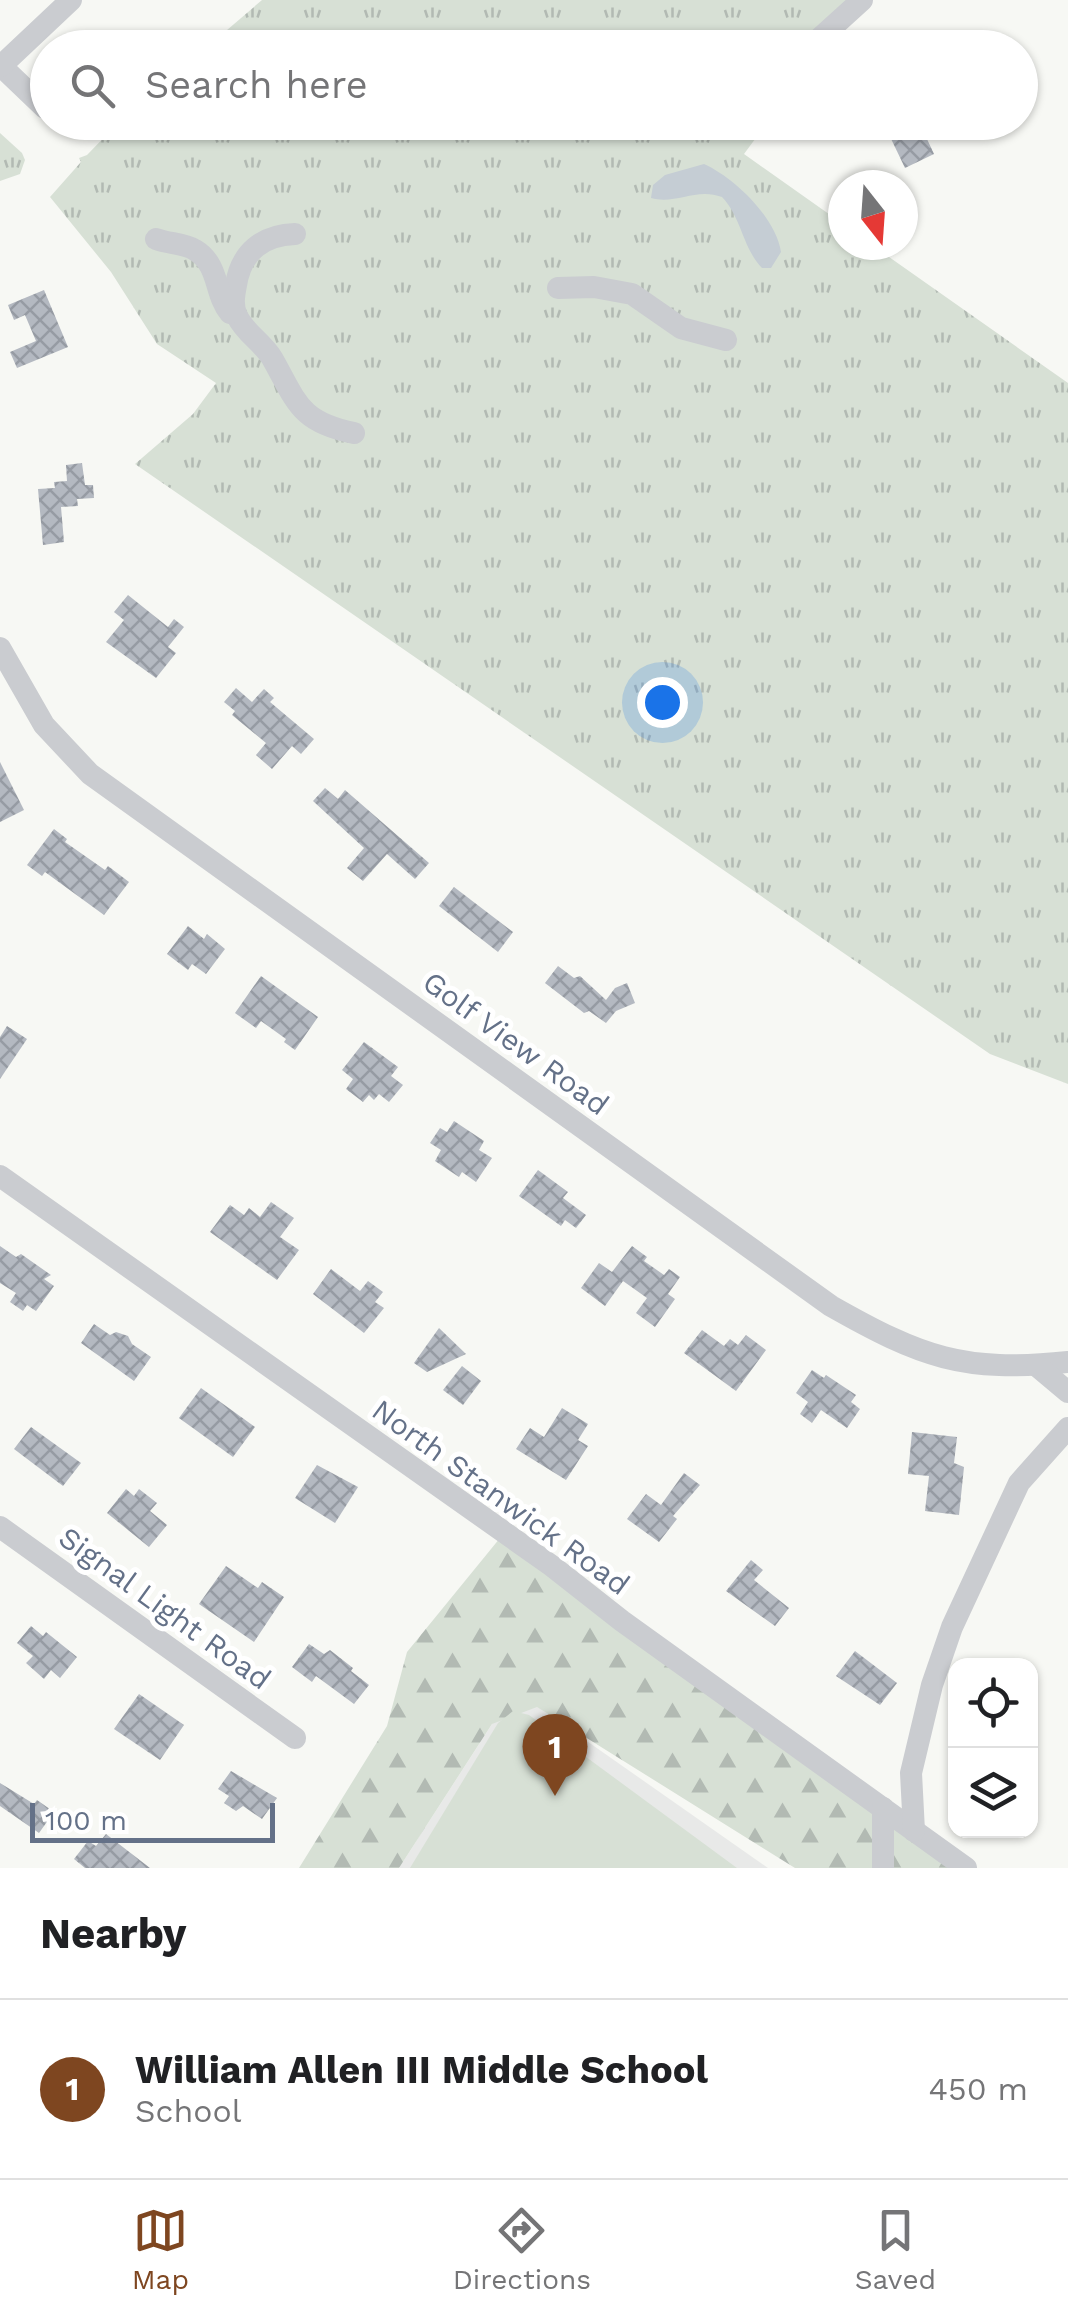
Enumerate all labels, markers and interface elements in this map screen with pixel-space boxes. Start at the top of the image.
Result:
search box [30,30,1038,140]
icon: search [65,58,120,113]
text: Search here [145,63,368,107]
north arrow [828,170,918,260]
your location [637,677,688,728]
street label: Golf View Road [416,964,616,1122]
street label: North Stanwick Road [366,1392,636,1602]
street label: Signal Light Road [52,1519,278,1697]
map controls [948,1658,1038,1838]
button: locate [948,1658,1038,1748]
pin: 1 [522,1714,588,1796]
button: layers [948,1748,1038,1838]
scale bar [30,1798,275,1842]
text: 100 m [45,1804,127,1837]
text: Nearby [40,1909,187,1958]
text: William Allen III Middle School [135,2048,708,2092]
text: 1 [66,2070,79,2108]
text: 450 m [929,2070,1028,2108]
text: School [135,2092,241,2130]
tab: Map [132,2203,189,2296]
tab: Directions [453,2203,591,2296]
tab: Saved [855,2203,936,2296]

